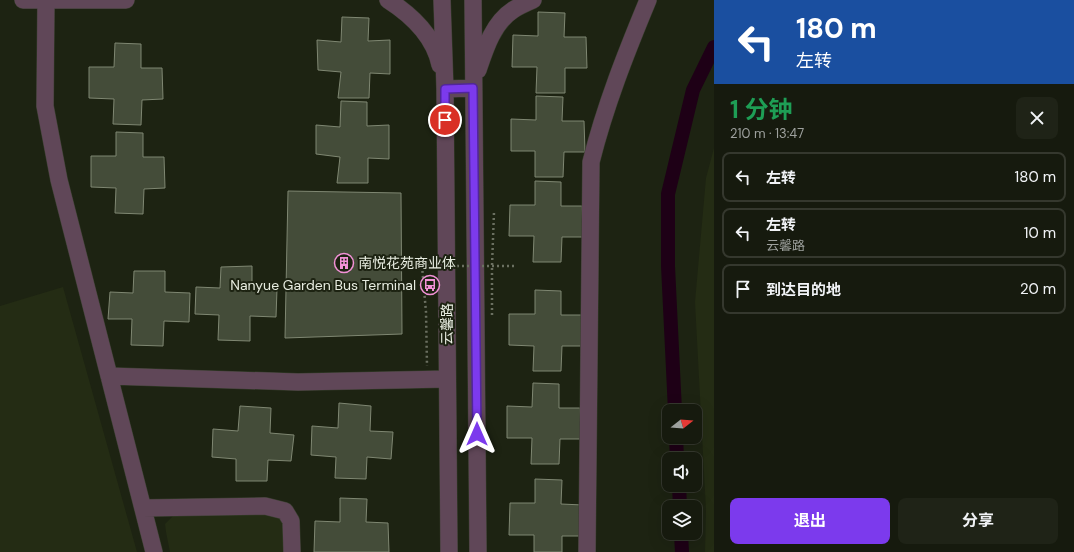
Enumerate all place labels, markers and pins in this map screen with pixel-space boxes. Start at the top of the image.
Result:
pin [428,103,462,137]
building icon: 南悦花苑商业体 [333,252,355,274]
place label: 南悦花苑商业体 [358,254,456,272]
bus stop icon: Nanyue Garden Bus Terminal [419,274,441,296]
place label: Nanyue Garden Bus Terminal [230,276,416,294]

